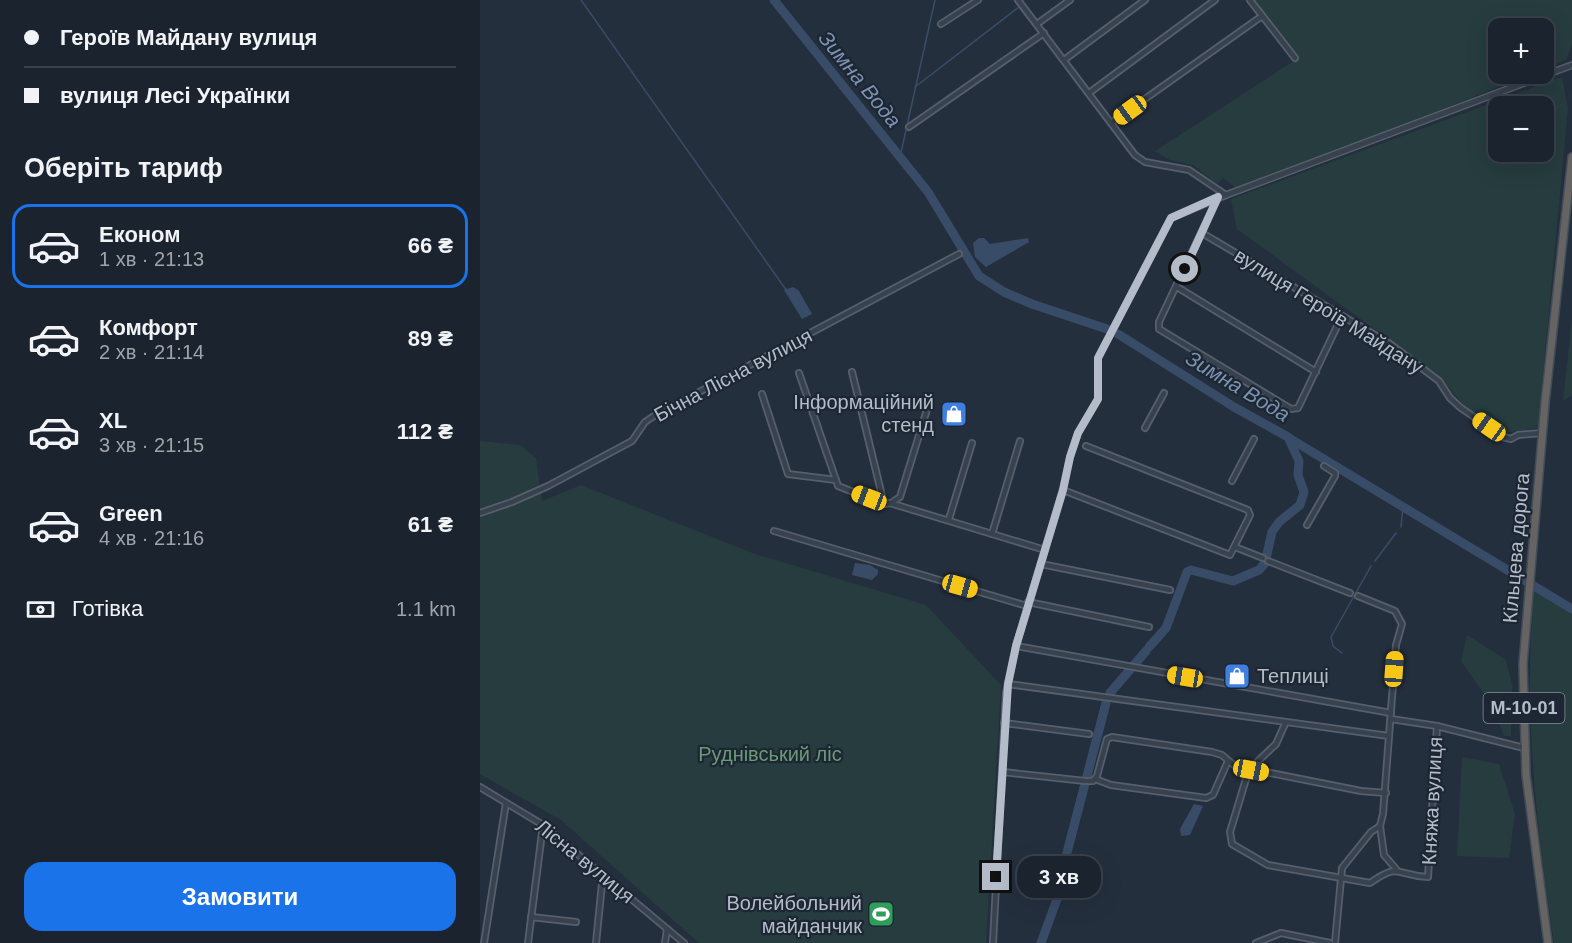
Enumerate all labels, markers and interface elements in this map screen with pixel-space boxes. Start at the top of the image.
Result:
map controls [1488,18,1554,162]
button: + [1488,18,1554,84]
text: Героїв Майдану вулиця [60,25,317,50]
water label: Зимна Вода [814,26,906,132]
text: вулиця Лесі Українки [60,83,290,108]
car [1110,92,1150,128]
button: − [1488,96,1554,162]
text: Оберіть тариф [24,153,223,183]
icon: car [27,219,81,273]
text: Економ [99,222,181,247]
text: 66 ₴ [408,233,453,258]
street label: вулиця Героїв Майдану [1231,244,1427,378]
text: 1 хв · 21:13 [99,248,204,270]
route start [1171,255,1198,282]
icon: car [27,312,81,366]
text: Комфорт [99,315,198,340]
street label: Бічна Лісна вулиця [650,324,816,426]
text: 89 ₴ [408,326,453,351]
text: 2 хв · 21:14 [99,341,204,363]
water label: Зимна Вода [1182,346,1294,426]
place label: Інформаційний стенд [793,391,934,436]
shop icon: Інформаційний стенд [939,399,969,429]
icon: car [27,405,81,459]
text: XL [99,408,127,433]
car [1469,409,1509,445]
text: 112 ₴ [397,419,453,444]
text: 3 хв · 21:15 [99,434,204,456]
street label: Кільцева дорога [1498,471,1534,624]
car [849,483,889,513]
icon: car [27,498,81,552]
text: Green [99,501,163,526]
text: 61 ₴ [408,512,453,537]
text: 4 хв · 21:16 [99,527,204,549]
car [940,572,980,600]
icon: cash [24,593,57,626]
text: Готівка [72,596,143,621]
text: 1.1 km [396,598,456,620]
car [1384,650,1404,688]
shop icon: Теплиці [1222,661,1252,691]
car [1166,665,1204,689]
place label: Теплиці [1257,665,1329,687]
road number: М-10-01 [1484,693,1564,723]
street label: Княжа вулиця [1418,736,1446,866]
park label: Руднівський ліс [698,743,842,765]
car [1232,758,1270,782]
street label: Лісна вулиця [531,815,639,907]
callout: 3 хв [1017,856,1101,898]
button: Замовити [24,862,456,931]
route end [982,863,1009,890]
text: 3 хв [1039,866,1079,888]
place label: Волейбольний майданчик [726,892,862,937]
sports icon: Волейбольний майданчик [866,899,896,929]

